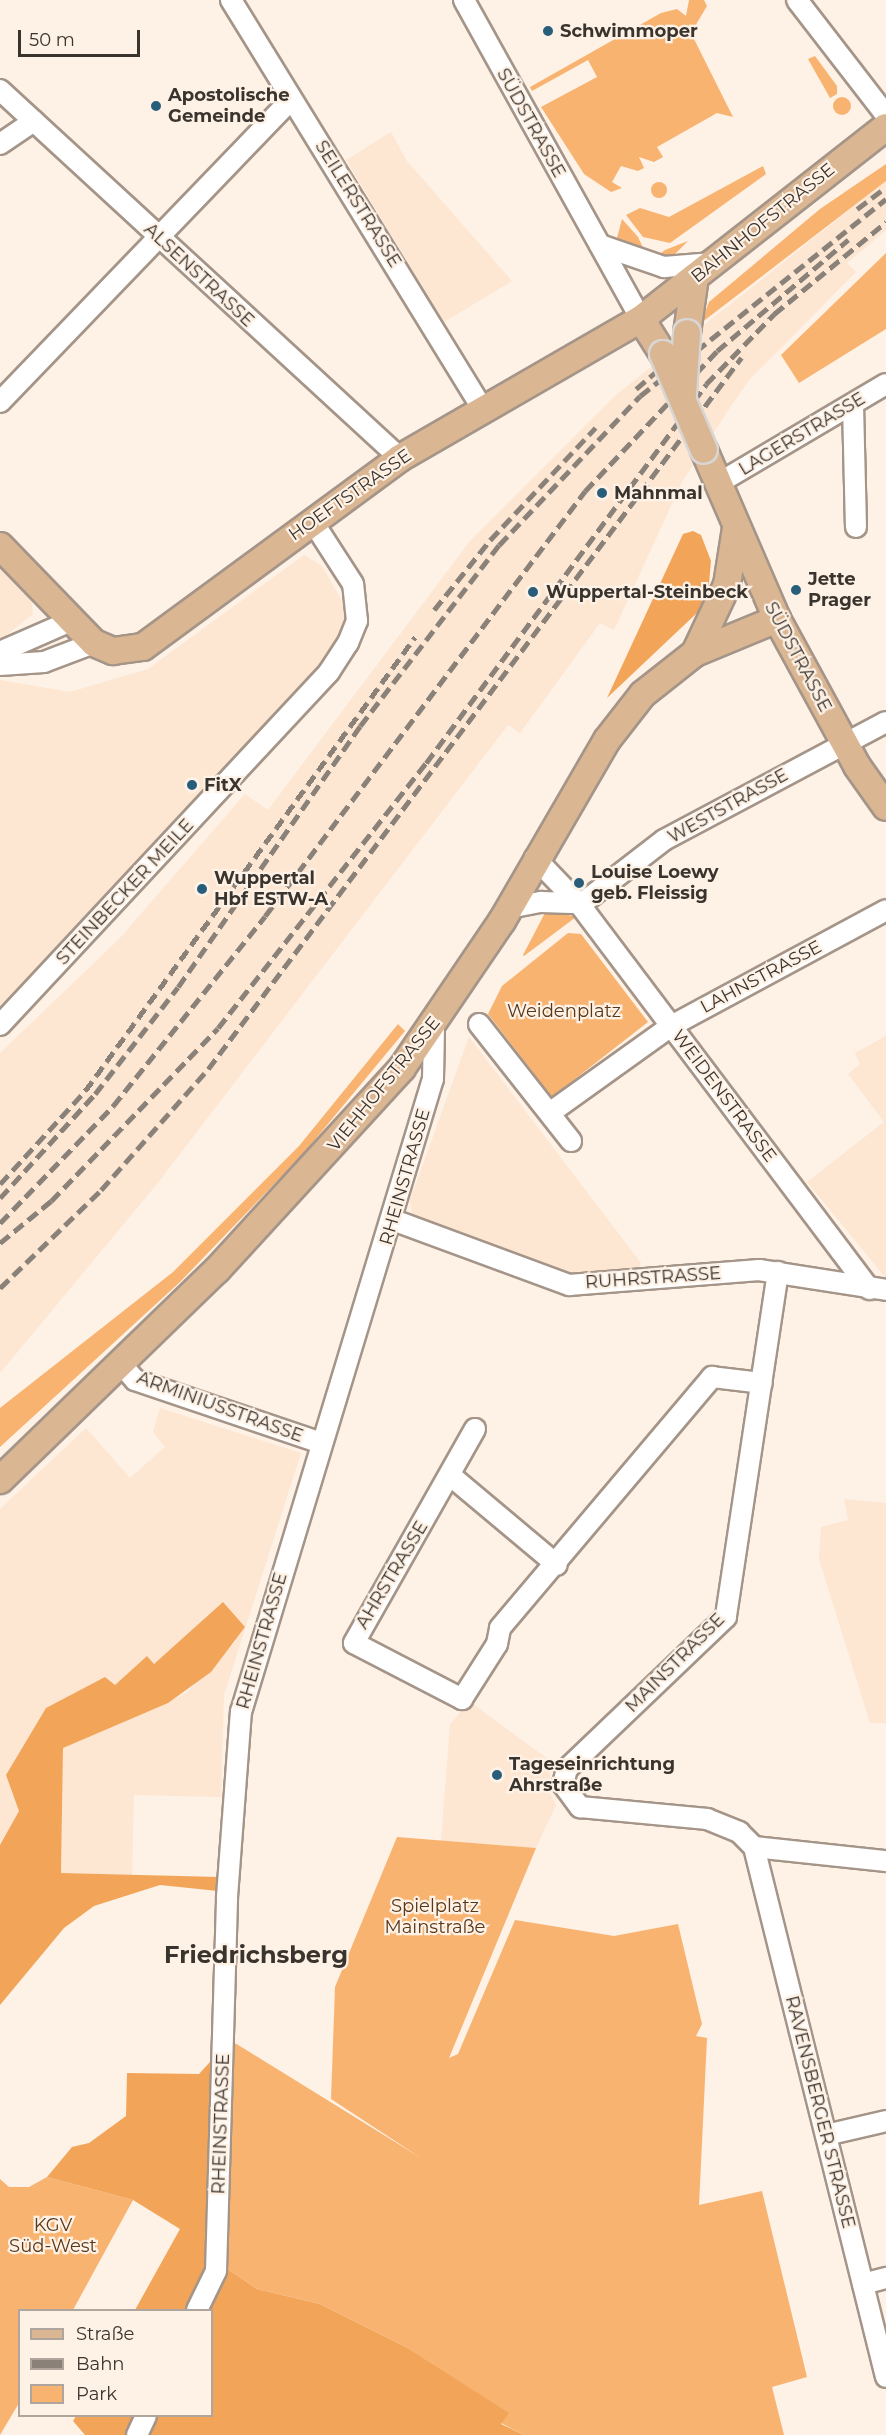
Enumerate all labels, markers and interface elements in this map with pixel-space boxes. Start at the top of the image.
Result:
scale bar [21,18,142,56]
place label: Schwimmoper [560,20,698,42]
marker: Schwimmoper [541,24,555,38]
text: 50 m [29,29,75,51]
street label: SÜDSTRASSE [492,65,570,181]
place label: Apostolische Gemeinde [168,85,290,128]
marker: Apostolische Gemeinde [149,99,163,113]
street label: SEILERSTRASSE [310,137,406,271]
street label: BAHNHOFSTRASSE [687,159,839,287]
street label: ALSENSTRASSE [140,219,258,331]
street label: LAGERSTRASSE [735,388,869,480]
street label: HOEFTSTRASSE [285,445,415,545]
place label: Mahnmal [614,482,703,504]
marker: Mahnmal [595,486,609,500]
place label: Jette Prager [808,569,871,612]
place label: Wuppertal-Steinbeck [546,581,748,603]
marker: Wuppertal-Steinbeck [524,583,542,601]
marker: Jette Prager [789,583,803,597]
street label: SÜDSTRASSE [760,598,836,716]
street label: WESTSTRASSE [664,764,792,848]
place label: FitX [204,774,242,796]
marker: FitX [185,778,199,792]
street label: STEINBECKER MEILE [52,815,198,969]
place label: Louise Loewy geb. Fleissig [591,862,719,904]
place label: Wuppertal Hbf ESTW-A [214,868,328,910]
marker: Louise Loewy geb. Fleissig [572,876,586,890]
marker: Wuppertal Hbf ESTW-A [195,882,209,896]
street label: LAHNSTRASSE [697,936,825,1018]
park label: Weidenplatz [507,1000,621,1022]
street label: VIEHHOFSTRASSE [323,1012,445,1156]
street label: WEIDENSTRASSE [667,1026,781,1166]
street label: RHEINSTRASSE [375,1106,435,1248]
street label: RUHRSTRASSE [584,1262,722,1294]
street label: ARMINIUSSTRASSE [134,1367,306,1447]
street label: AHRSTRASSE [351,1517,433,1633]
street label: RHEINSTRASSE [232,1570,292,1712]
street label: MAINSTRASSE [621,1609,729,1717]
place label: Tageseinrichtung Ahrstraße [509,1754,675,1796]
marker: Tageseinrichtung Ahrstraße [490,1768,504,1782]
park label: Spielplatz Mainstraße [385,1896,485,1938]
district label: Friedrichsberg [164,1941,348,1969]
street label: RAVENSBERGER STRASSE [781,1993,859,2231]
street label: RHEINSTRASSE [208,2053,234,2195]
park label: KGV Süd-West [9,2215,97,2258]
legend [18,2309,213,2417]
text: Straße [76,2323,134,2345]
text: Bahn [76,2353,125,2375]
text: Park [76,2383,117,2405]

